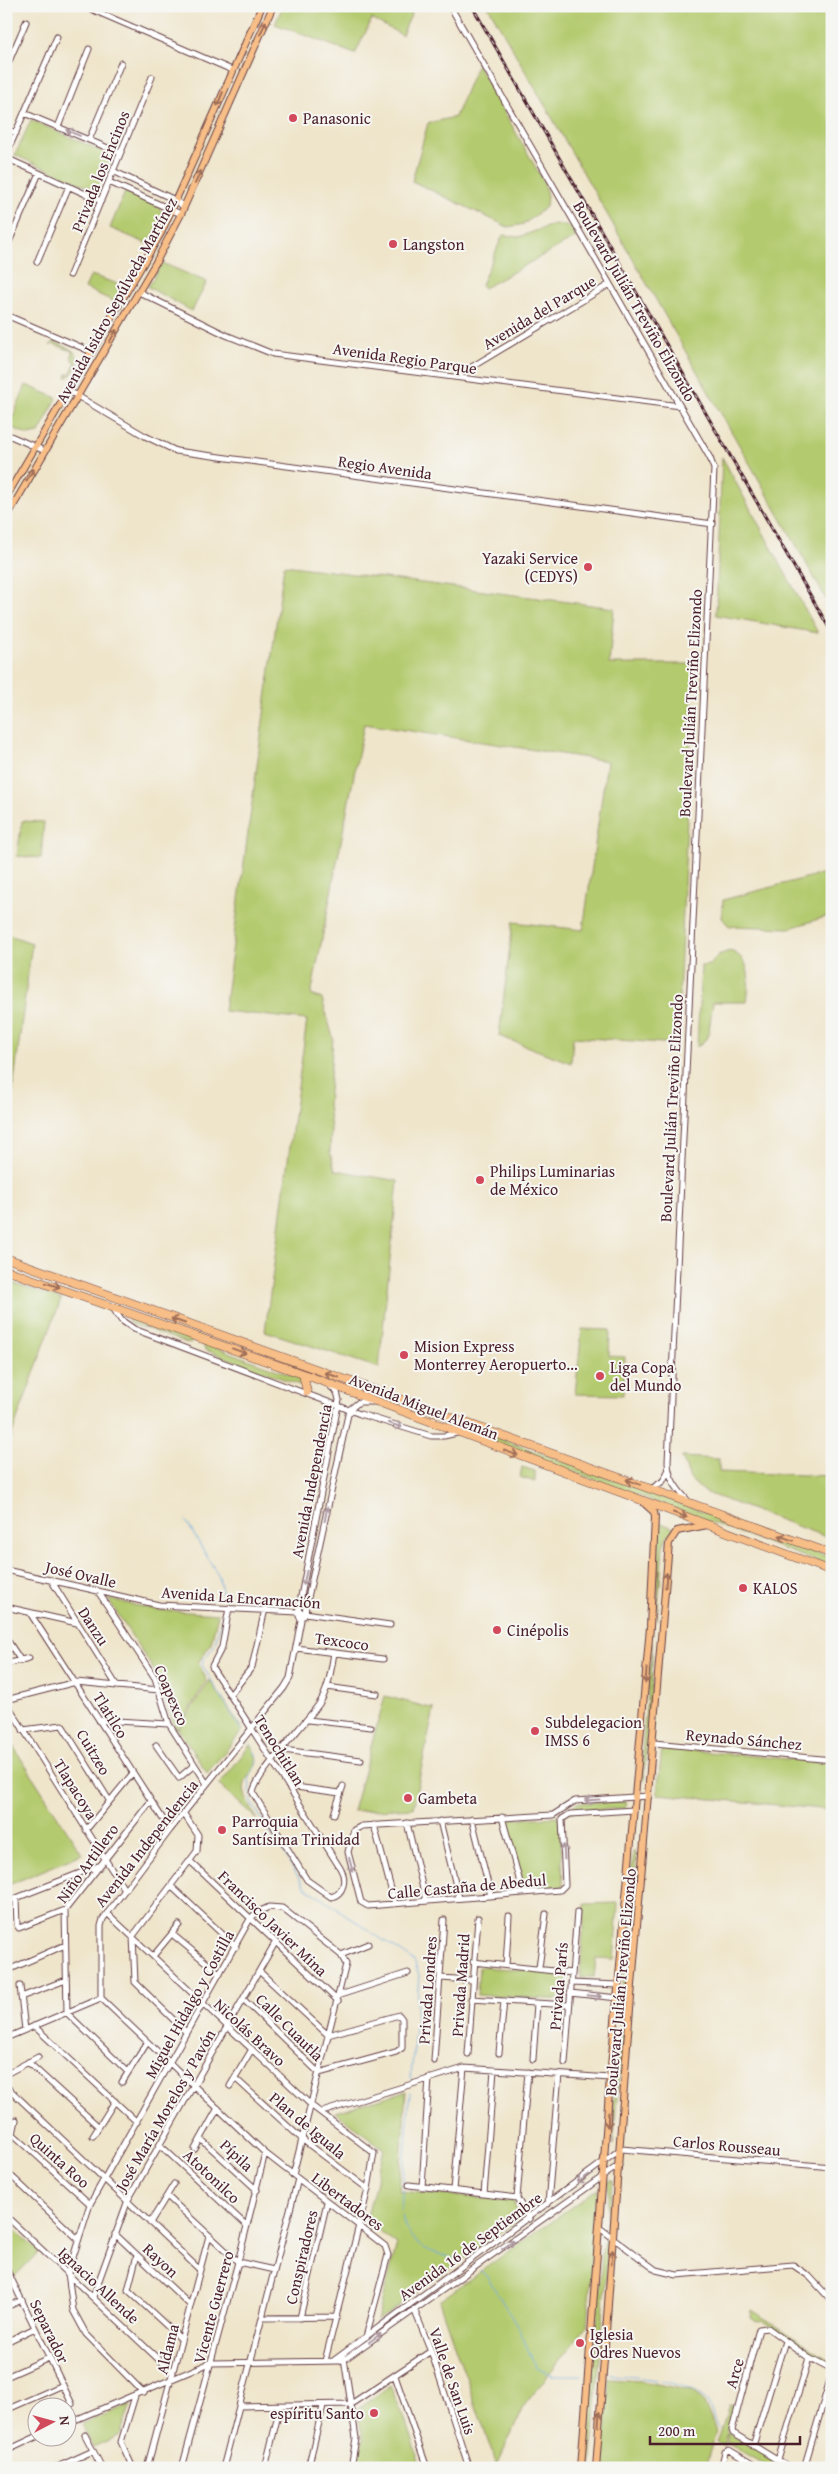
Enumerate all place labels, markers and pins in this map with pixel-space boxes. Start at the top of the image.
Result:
place label: Panasonic [303,106,371,130]
marker: Panasonic [287,112,299,124]
place label: Langston [403,232,464,256]
marker: Langston [387,238,399,250]
place label: Yazaki Service (CEDYS) [482,546,578,588]
marker: Yazaki Service (CEDYS) [582,561,594,573]
place label: Philips Luminarias de México [490,1159,615,1201]
marker: Philips Luminarias de México [474,1174,486,1186]
place label: Mision Express Monterrey Aeropuerto… [414,1334,578,1376]
marker: Mision Express Monterrey Aeropuerto… [398,1349,410,1361]
place label: Liga Copa del Mundo [610,1355,682,1397]
marker: Liga Copa del Mundo [594,1370,606,1382]
place label: KALOS [753,1576,798,1600]
marker: KALOS [737,1582,749,1594]
place label: Cinépolis [507,1618,569,1642]
marker: Cinépolis [491,1624,503,1636]
place label: Subdelegacion IMSS 6 [545,1710,642,1752]
marker: Subdelegacion IMSS 6 [529,1725,541,1737]
place label: Gambeta [418,1786,478,1810]
marker: Gambeta [402,1792,414,1804]
place label: Parroquia Santísima Trinidad [232,1809,360,1851]
marker: Parroquia Santísima Trinidad [216,1824,228,1836]
place label: Iglesia Odres Nuevos [590,2322,681,2364]
marker: Iglesia Odres Nuevos [574,2337,586,2349]
place label: espíritu Santo [270,2401,364,2425]
marker: espíritu Santo [368,2407,380,2419]

